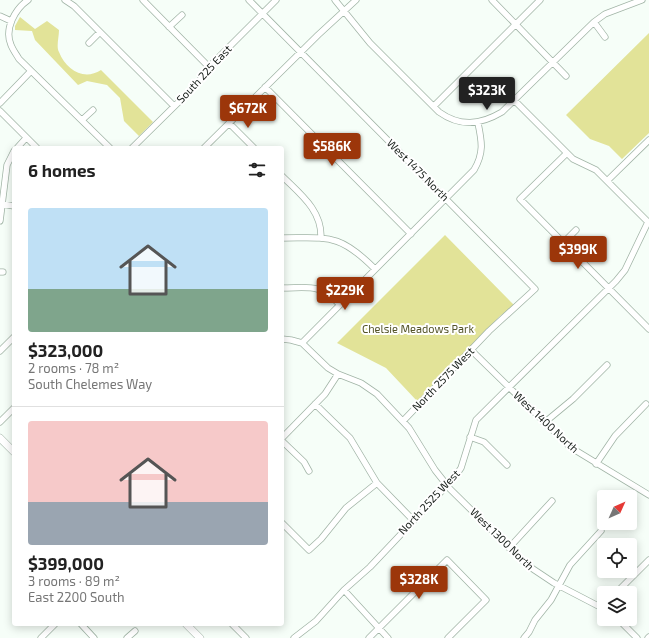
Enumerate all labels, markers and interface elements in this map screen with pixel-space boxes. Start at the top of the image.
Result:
street label: South 225 East [174,42,234,105]
pin: $323K [459,77,515,111]
text: $323K [468,82,506,98]
pin: $672K [220,95,276,129]
text: $672K [229,100,267,116]
pin: $586K [304,133,360,167]
street label: West 1475 North [385,136,452,203]
text: $586K [313,138,351,154]
icon: filters [246,159,268,181]
text: 6 homes [28,160,96,180]
icon: home [112,234,184,306]
pin: $399K [550,236,606,270]
text: $399K [559,241,597,257]
pin: $229K [317,277,373,311]
text: $229K [326,282,364,298]
park label: Chelsie Meadows Park [362,322,475,335]
text: $323,000 [28,340,103,360]
street label: North 2575 West [409,344,476,413]
text: 2 rooms · 78 m² [28,360,119,376]
text: South Chelemes Way [28,376,152,392]
street label: West 1400 North [511,388,582,455]
icon: home [112,447,184,519]
street label: North 2525 West [395,467,462,537]
north arrow [597,490,637,530]
map controls [597,490,637,626]
street label: West 1300 North [468,505,537,572]
button: locate [597,538,637,578]
text: $399,000 [28,553,104,573]
pin: $328K [391,566,447,600]
text: $328K [400,571,438,587]
text: 3 rooms · 89 m² [28,573,120,589]
button: layers [597,586,637,626]
text: East 2200 South [28,589,125,605]

